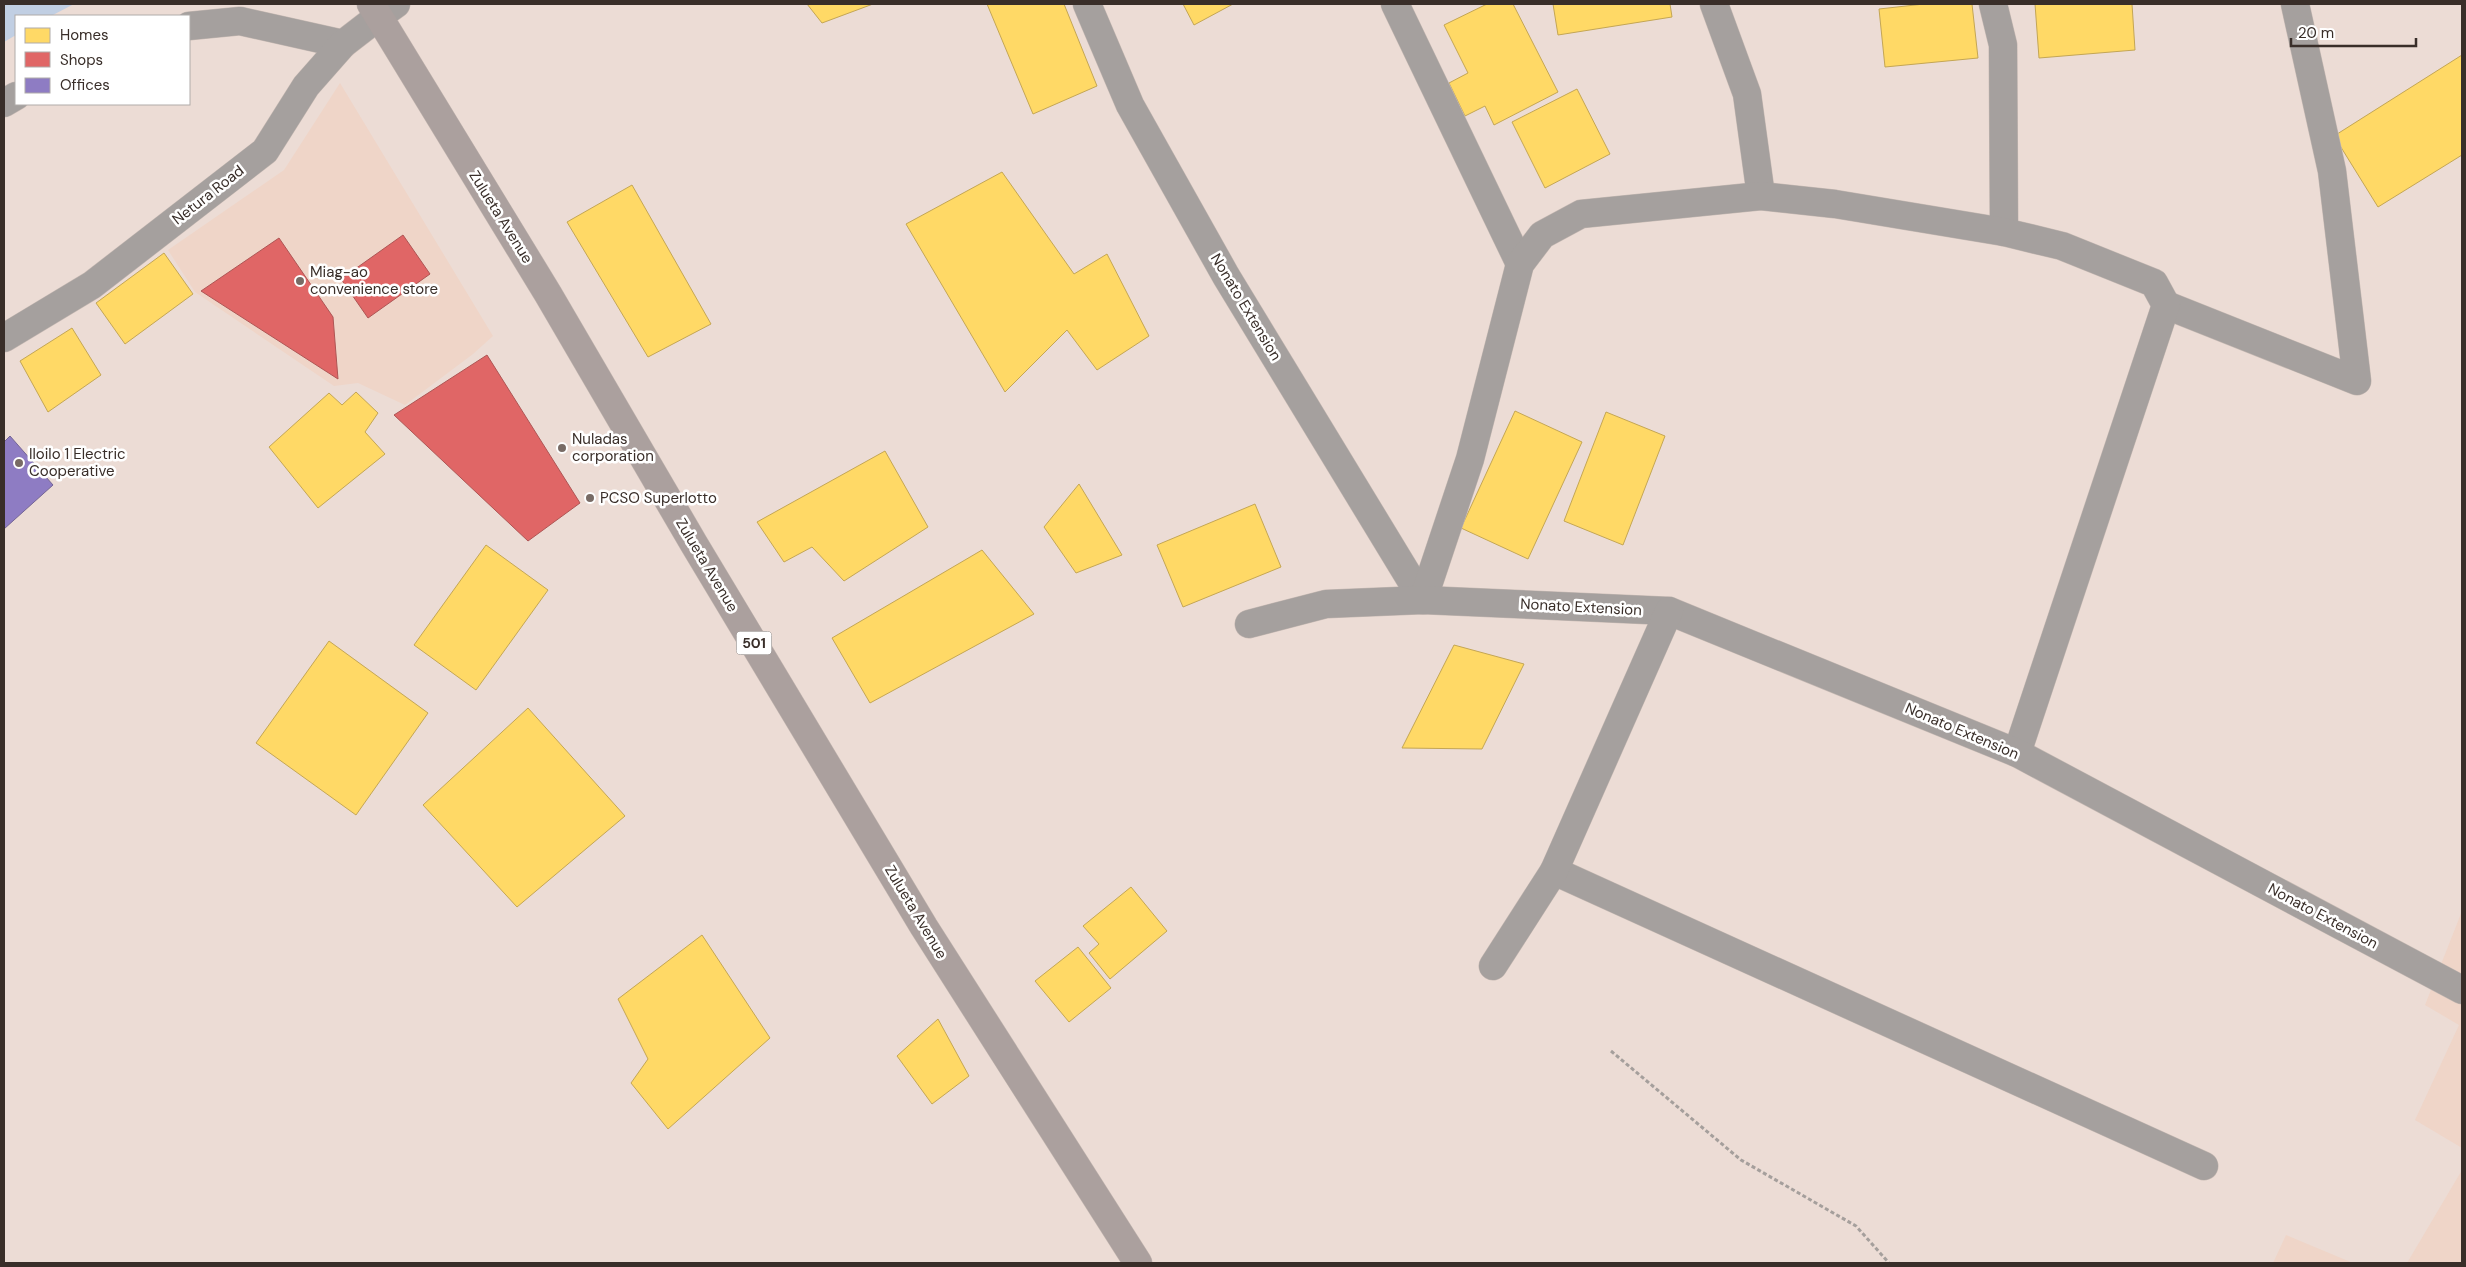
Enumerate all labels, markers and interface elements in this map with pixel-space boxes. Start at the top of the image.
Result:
legend [15,15,190,105]
scale bar [2291,15,2416,47]
text: 20 m [2298,23,2334,43]
text: Homes [60,25,109,45]
text: Shops [60,50,103,70]
text: Offices [60,75,110,95]
street label: Netura Road [168,161,248,229]
street label: Zulueta Avenue [464,167,538,267]
street label: Nonato Extension [1206,250,1286,364]
place label: Miag-ao convenience store [310,262,438,299]
marker: Miag-ao convenience store [294,275,306,287]
place label: Nuladas corporation [572,429,654,466]
marker: Nuladas corporation [556,442,568,454]
place label: Iloilo 1 Electric Cooperative [29,444,126,481]
marker: Iloilo 1 Electric Cooperative [13,457,25,469]
place label: PCSO Superlotto [600,488,717,508]
marker: PCSO Superlotto [584,492,596,504]
street label: Zulueta Avenue [671,514,743,616]
street label: Nonato Extension [1520,594,1642,620]
road number: 501 [736,632,772,654]
street label: Nonato Extension [1902,698,2022,764]
street label: Zulueta Avenue [880,861,952,963]
street label: Nonato Extension [2265,879,2381,953]

